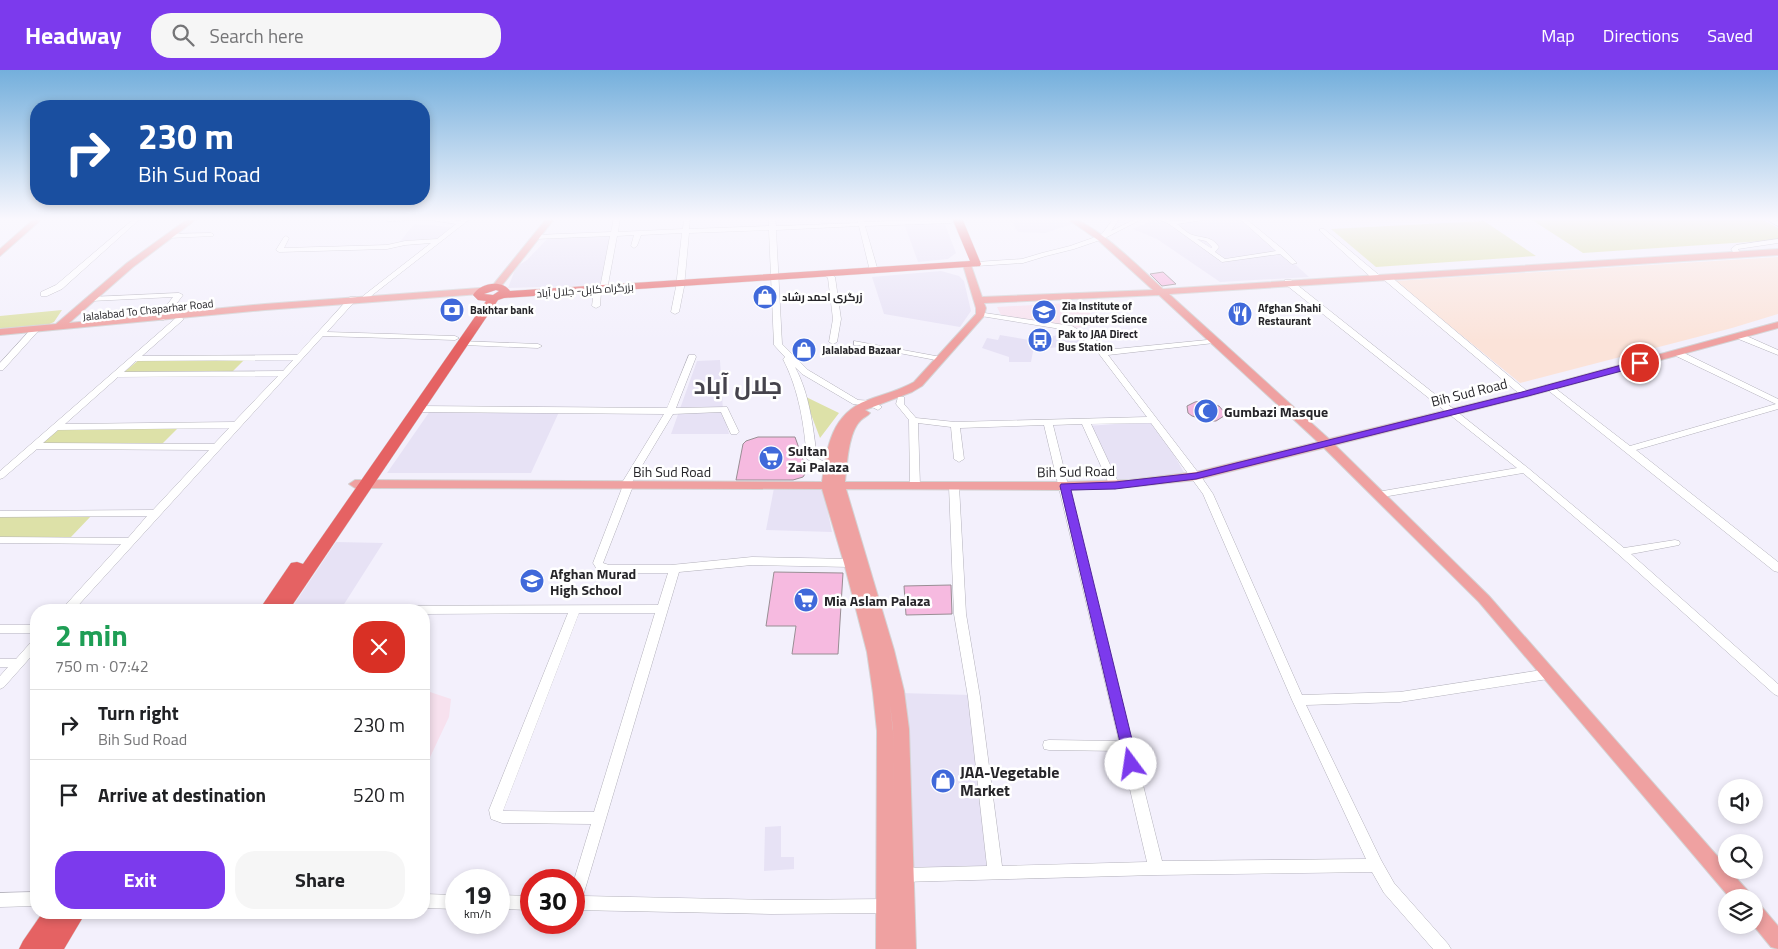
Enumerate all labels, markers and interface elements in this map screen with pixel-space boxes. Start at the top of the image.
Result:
search box [151,13,501,58]
text: Headway [25,17,121,53]
icon: search [169,21,197,49]
text: Search here [209,21,304,50]
text: Map [1541,22,1575,49]
text: Directions [1603,22,1679,49]
text: Saved [1707,22,1753,49]
text: 230 m [138,109,234,163]
icon: right [55,120,120,185]
text: Bih Sud Road [138,157,261,191]
street label: بزرگراه کابل- جلال آباد [536,279,634,301]
shop icon: زرگری احمد رشاد [752,284,778,310]
place label: زرگری احمد رشاد [782,289,863,305]
street label: Jalalabad To Chaparhar Road [82,295,214,325]
bank icon: Bakhtar bank [439,297,465,323]
place label: Zia Institute of Computer Science [1062,298,1147,327]
school or university icon: Zia Institute of Computer Science [1031,299,1057,325]
place label: Afghan Shahi Restaurant [1258,300,1321,329]
restaurant icon: Afghan Shahi Restaurant [1227,301,1253,327]
place label: Bakhtar bank [470,302,534,318]
place label: Pak to JAA Direct Bus Station [1058,326,1138,355]
bus stop icon: Pak to JAA Direct Bus Station [1027,327,1053,353]
shop icon: Jalalabad Bazaar [791,337,817,363]
place label: Jalalabad Bazaar [822,342,901,358]
pin [1619,342,1661,384]
icon: arrive [1626,349,1654,377]
district label: جلال آباد [694,367,782,403]
street label: Bih Sud Road [1429,372,1509,412]
mosque icon: Gumbazi Masque [1193,398,1219,424]
place label: Gumbazi Masque [1224,401,1328,422]
place label: Sultan Zai Palaza [788,440,849,477]
supermarket icon: Sultan Zai Palaza [758,445,784,471]
street label: Bih Sud Road [1037,460,1115,482]
street label: Bih Sud Road [633,461,711,482]
place label: Afghan Murad High School [550,563,636,600]
school or university icon: Afghan Murad High School [519,568,545,594]
supermarket icon: Mia Aslam Palaza [793,587,819,613]
place label: Mia Aslam Palaza [824,590,930,611]
text: 2 min [55,612,128,658]
button: close [353,621,405,673]
text: 750 m · 07:42 [55,654,149,678]
text: Turn right [98,698,179,727]
text: 230 m [353,710,405,739]
icon: right [55,711,83,739]
text: Bih Sud Road [98,727,187,751]
position arrow [1104,737,1156,789]
place label: JAA-Vegetable Market [960,760,1059,802]
shop icon: JAA-Vegetable Market [930,768,956,794]
map controls [1718,779,1763,934]
button: sound [1718,779,1763,824]
text: Arrive at destination [98,780,266,809]
text: 520 m [353,780,405,809]
icon: arrive [55,781,83,809]
button: search [1718,834,1763,879]
button: Exit [55,851,225,909]
button: Share [235,851,405,909]
speed limit sign: 30 [520,869,585,934]
text: 19 [463,876,492,914]
button: layers [1718,889,1763,934]
text: km/h [464,904,491,923]

